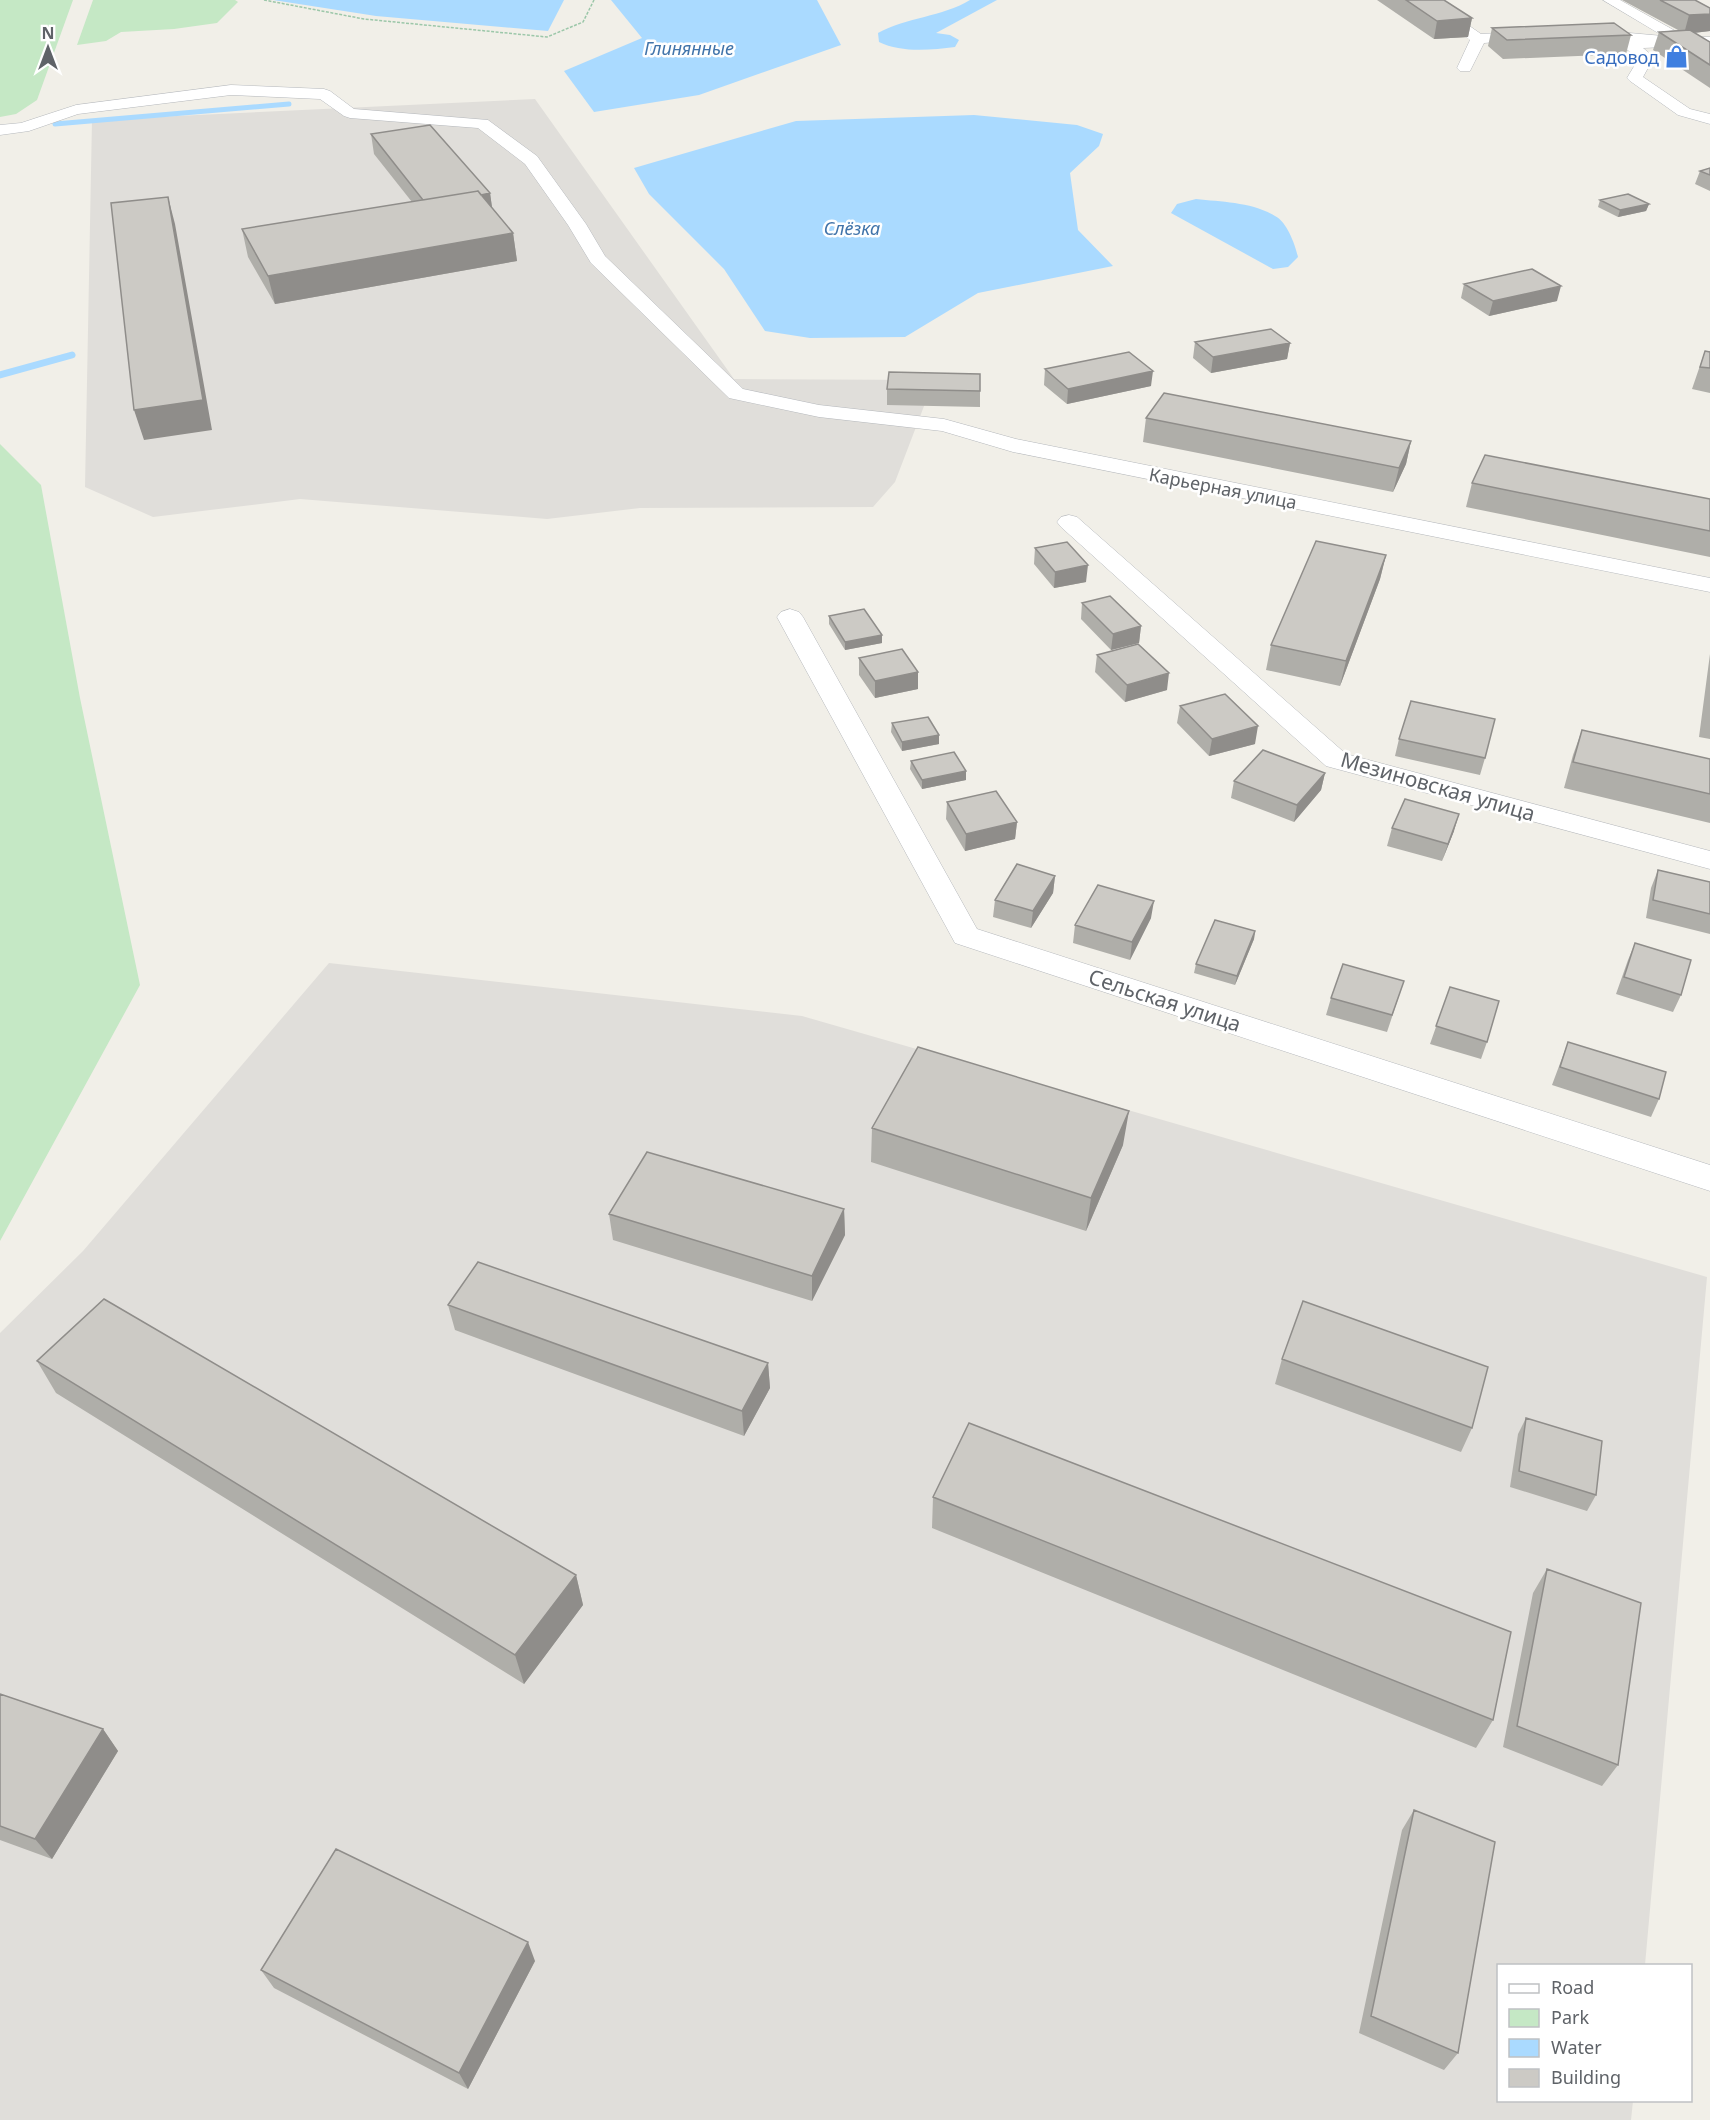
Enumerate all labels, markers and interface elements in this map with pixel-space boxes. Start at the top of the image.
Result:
north arrow [18,18,78,78]
text: N [41,22,55,44]
water label: Глинянные [644,36,734,60]
shop icon: Садовод [1664,44,1690,70]
place label: Садовод [1584,45,1659,69]
water label: Слёзка [824,216,880,240]
street label: Карьерная улица [1147,462,1299,514]
street label: Мезиновская улица [1338,745,1538,827]
street label: Сельская улица [1085,962,1245,1038]
legend [1497,1964,1692,2102]
text: Road [1551,1975,1594,1999]
text: Park [1551,2005,1589,2029]
text: Water [1551,2035,1602,2059]
text: Building [1551,2065,1621,2089]

